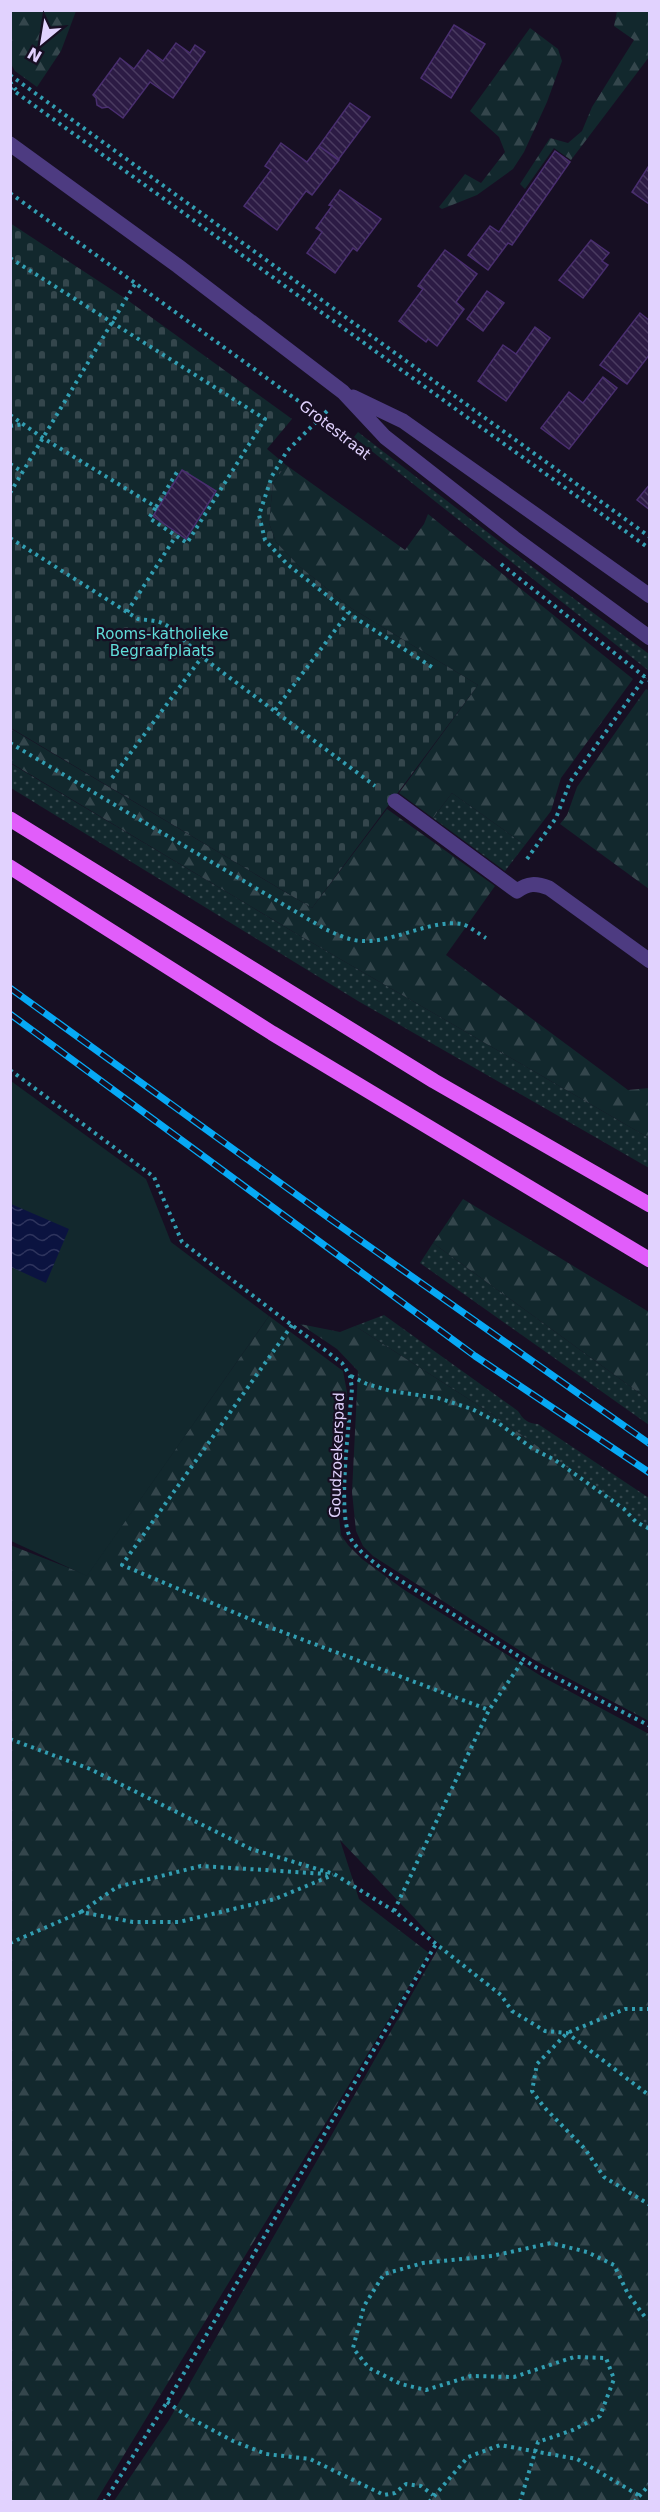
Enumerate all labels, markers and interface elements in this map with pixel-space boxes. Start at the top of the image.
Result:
north arrow [12,12,72,72]
text: N [24,43,45,66]
street label: Grotestraat [296,396,374,464]
park label: Rooms-katholieke Begraafplaats [95,625,229,660]
street label: Goudzoekerspad [326,1392,348,1518]

